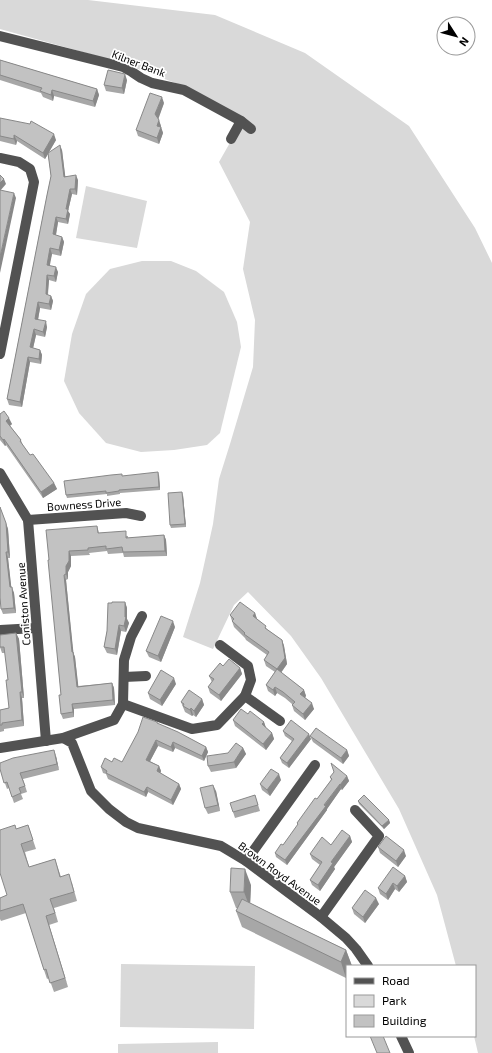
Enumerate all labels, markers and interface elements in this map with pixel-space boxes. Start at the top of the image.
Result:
north arrow [436,16,476,56]
text: N [457,35,472,49]
street label: Kilner Bank [110,47,168,79]
street label: Bowness Drive [47,495,122,513]
street label: Coniston Avenue [14,562,32,646]
street label: Brown Royd Avenue [236,839,324,907]
legend [346,965,476,1037]
text: Road [382,973,410,987]
text: Park [382,993,407,1007]
text: Building [382,1013,427,1027]

